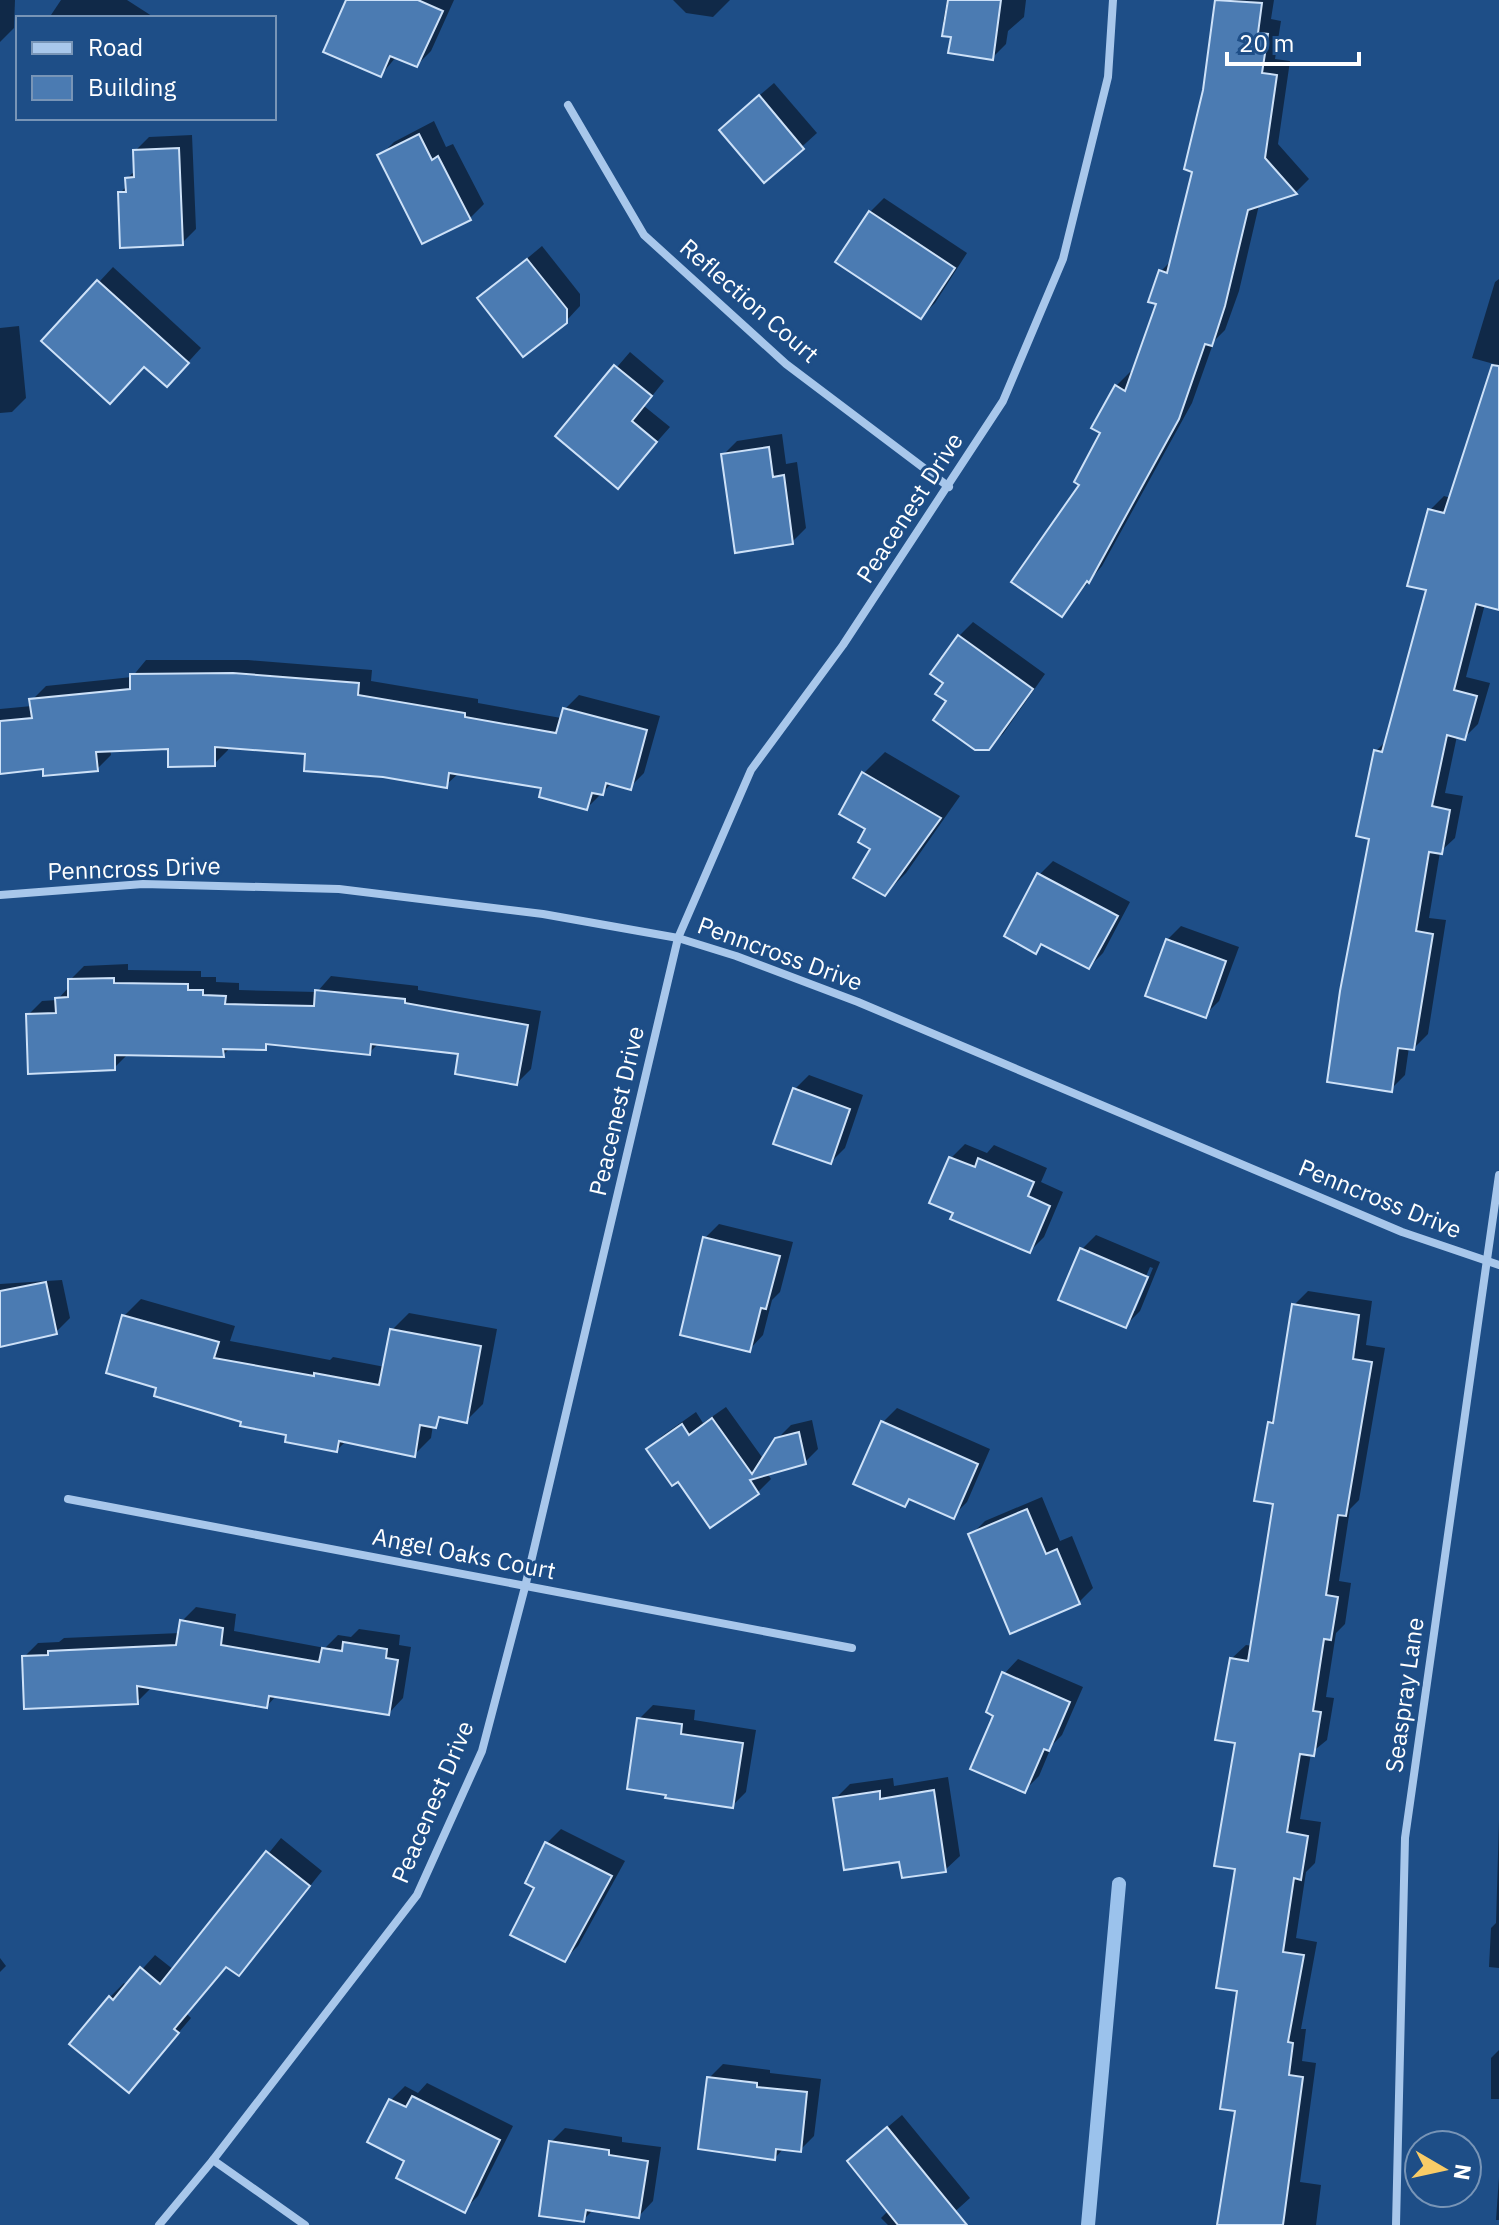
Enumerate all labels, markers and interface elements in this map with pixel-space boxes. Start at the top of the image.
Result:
legend [16,16,276,120]
scale bar [1227,16,1359,66]
text: 20 m [1239,27,1294,59]
text: Road [88,31,143,63]
text: Building [88,71,176,103]
street label: Reflection Court [673,231,826,369]
street label: Peacenest Drive [849,426,970,589]
street label: Penncross Drive [47,849,221,887]
street label: Penncross Drive [693,908,867,998]
street label: Peacenest Drive [581,1023,651,1199]
street label: Penncross Drive [1294,1151,1467,1245]
street label: Angel Oaks Court [370,1520,558,1586]
street label: Seaspray Lane [1377,1615,1431,1774]
street label: Peacenest Drive [383,1716,481,1888]
north arrow [1403,2129,1483,2209]
text: N [1448,2162,1479,2182]

